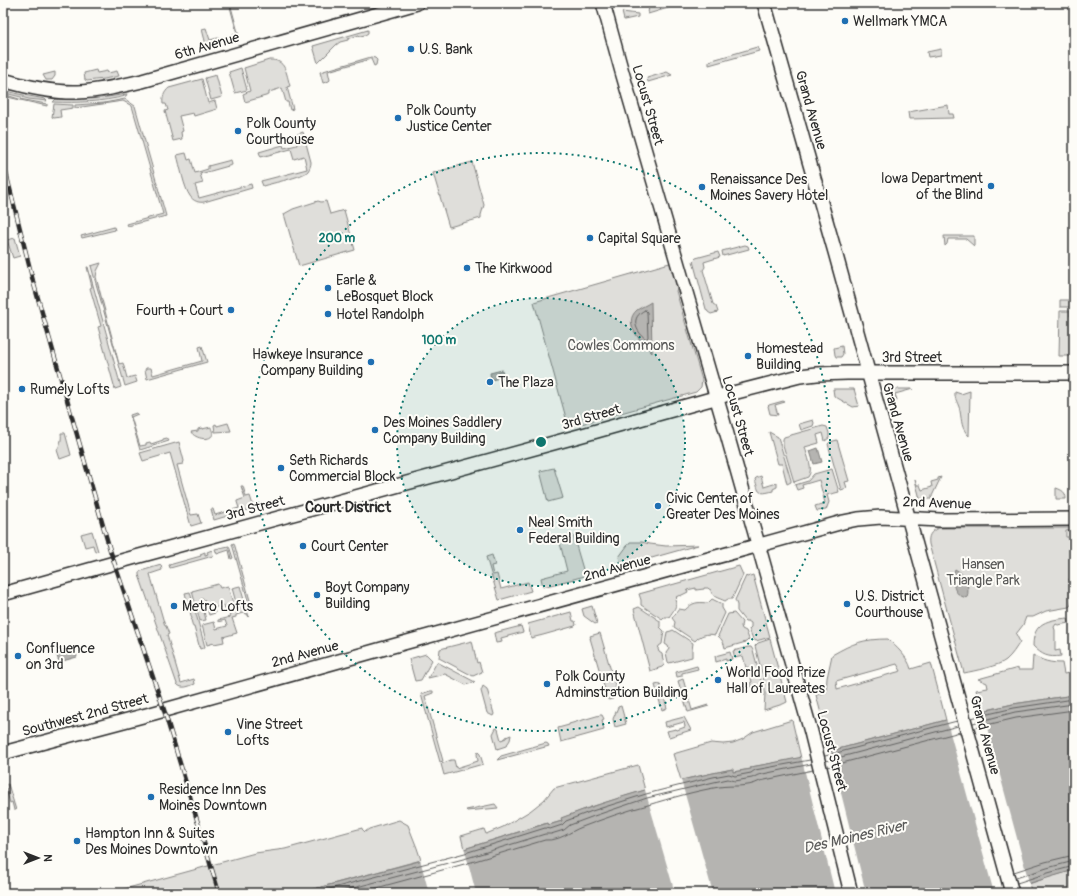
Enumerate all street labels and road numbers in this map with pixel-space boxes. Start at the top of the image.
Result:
street label: 6th Avenue [173,29,241,63]
street label: Locust Street [628,63,668,147]
street label: Grand Avenue [792,69,830,151]
street label: 3rd Street [882,349,943,366]
street label: Locust Street [718,374,758,458]
street label: Grand Avenue [879,381,917,463]
street label: 3rd Street [560,400,623,433]
street label: 3rd Street [224,492,287,524]
street label: 2nd Avenue [902,493,972,513]
street label: 2nd Avenue [582,551,652,585]
street label: 2nd Avenue [270,637,340,671]
street label: Southwest 2nd Street [20,690,150,740]
street label: Grand Avenue [966,694,1004,777]
street label: Locust Street [813,709,851,793]

